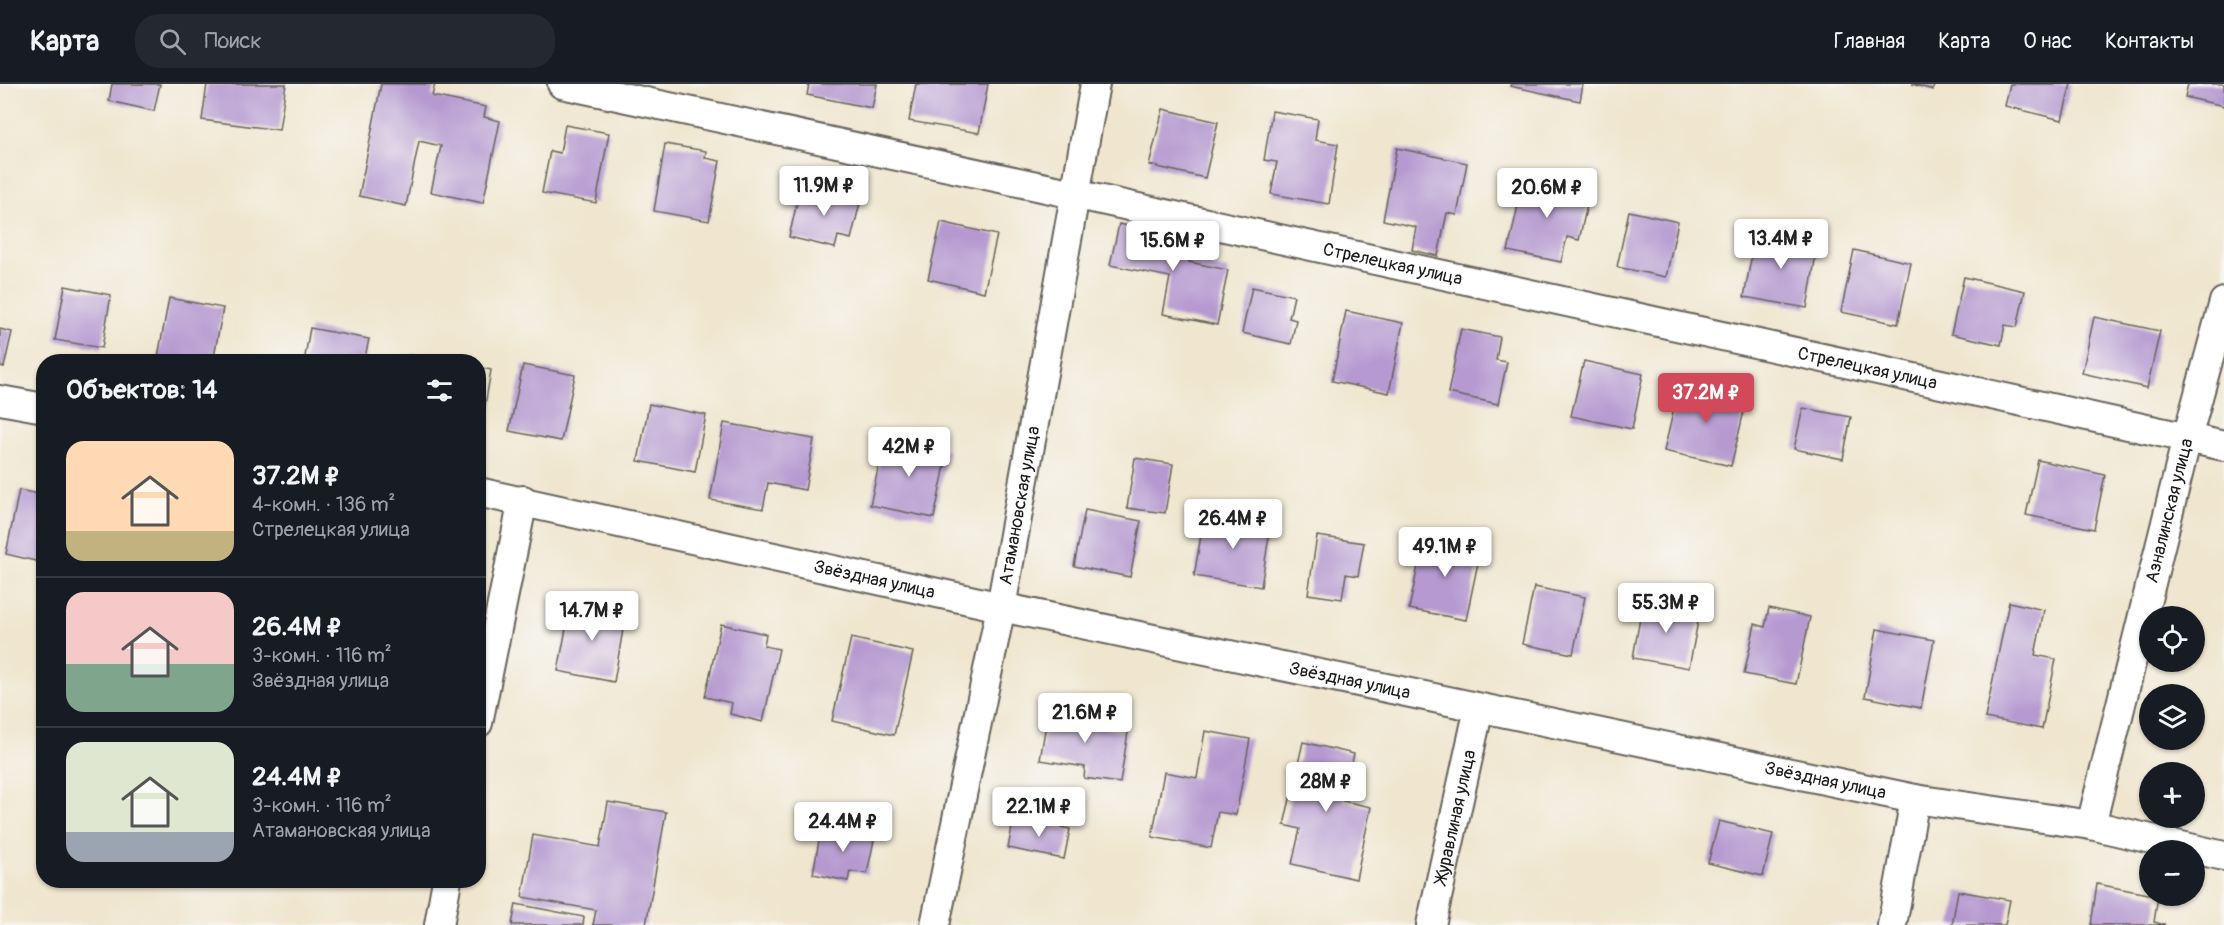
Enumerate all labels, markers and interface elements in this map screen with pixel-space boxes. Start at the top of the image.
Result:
search box [135,14,555,68]
text: Карта [30,24,99,59]
icon: search [156,25,189,58]
text: Поиск [204,27,262,55]
text: Главная [1834,28,1905,55]
text: Карта [1938,28,1990,55]
text: О нас [2023,28,2072,55]
text: Контакты [2105,28,2194,55]
pin: 11.9M ₽ [769,166,879,217]
pin: 20.6M ₽ [1492,168,1602,219]
text: 11.9M ₽ [793,173,855,198]
text: 20.6M ₽ [1511,175,1583,200]
pin: 13.4M ₽ [1726,219,1836,270]
pin: 15.6M ₽ [1118,221,1228,272]
text: 13.4M ₽ [1748,226,1814,251]
text: 15.6M ₽ [1140,228,1206,253]
street label: Стрелецкая улица [1321,237,1465,290]
street label: Стрелецкая улица [1796,341,1939,394]
pin: 37.2M ₽ [1651,373,1761,424]
text: Объектов: 14 [66,374,217,406]
icon: filters [423,374,456,407]
text: 37.2M ₽ [1672,380,1740,405]
street label: Атамановская улица [994,424,1045,587]
pin: 42M ₽ [867,427,951,478]
text: 42M ₽ [882,434,936,459]
street label: Азналинская улица [2140,436,2198,585]
text: 37.2M ₽ [252,460,340,492]
icon: home [114,465,186,537]
text: 4-комн. · 136 m² [252,492,395,517]
pin: 26.4M ₽ [1178,499,1288,550]
text: 26.4M ₽ [1198,506,1268,531]
text: Стрелецкая улица [252,517,410,542]
pin: 49.1M ₽ [1390,527,1500,578]
text: 49.1M ₽ [1413,534,1477,559]
street label: Звёздная улица [812,555,937,604]
pin: 55.3M ₽ [1611,583,1721,634]
text: 55.3M ₽ [1632,590,1700,615]
pin: 14.7M ₽ [537,591,647,642]
text: 14.7M ₽ [559,598,625,623]
map controls [2139,606,2205,906]
button: locate [2139,606,2205,672]
text: 26.4M ₽ [252,611,342,643]
icon: home [114,616,186,688]
text: 3-комн. · 116 m² [252,643,392,668]
street label: Звёздная улица [1287,656,1413,704]
text: Звёздная улица [252,668,389,693]
button: layers [2139,684,2205,750]
pin: 21.6M ₽ [1030,693,1140,744]
text: 21.6M ₽ [1052,700,1118,725]
street label: Журавлиная улица [1428,748,1481,889]
street label: Звёздная улица [1763,756,1888,804]
text: 24.4M ₽ [252,761,342,793]
pin: 28M ₽ [1284,762,1368,813]
button: + [2139,762,2205,828]
icon: home [114,766,186,838]
text: 28M ₽ [1300,769,1352,794]
pin: 22.1M ₽ [984,787,1094,838]
text: 3-комн. · 116 m² [252,793,392,818]
text: 22.1M ₽ [1006,794,1072,819]
pin: 24.4M ₽ [788,802,898,853]
text: 24.4M ₽ [808,809,878,834]
text: Атамановская улица [252,818,431,843]
button: − [2139,840,2205,906]

